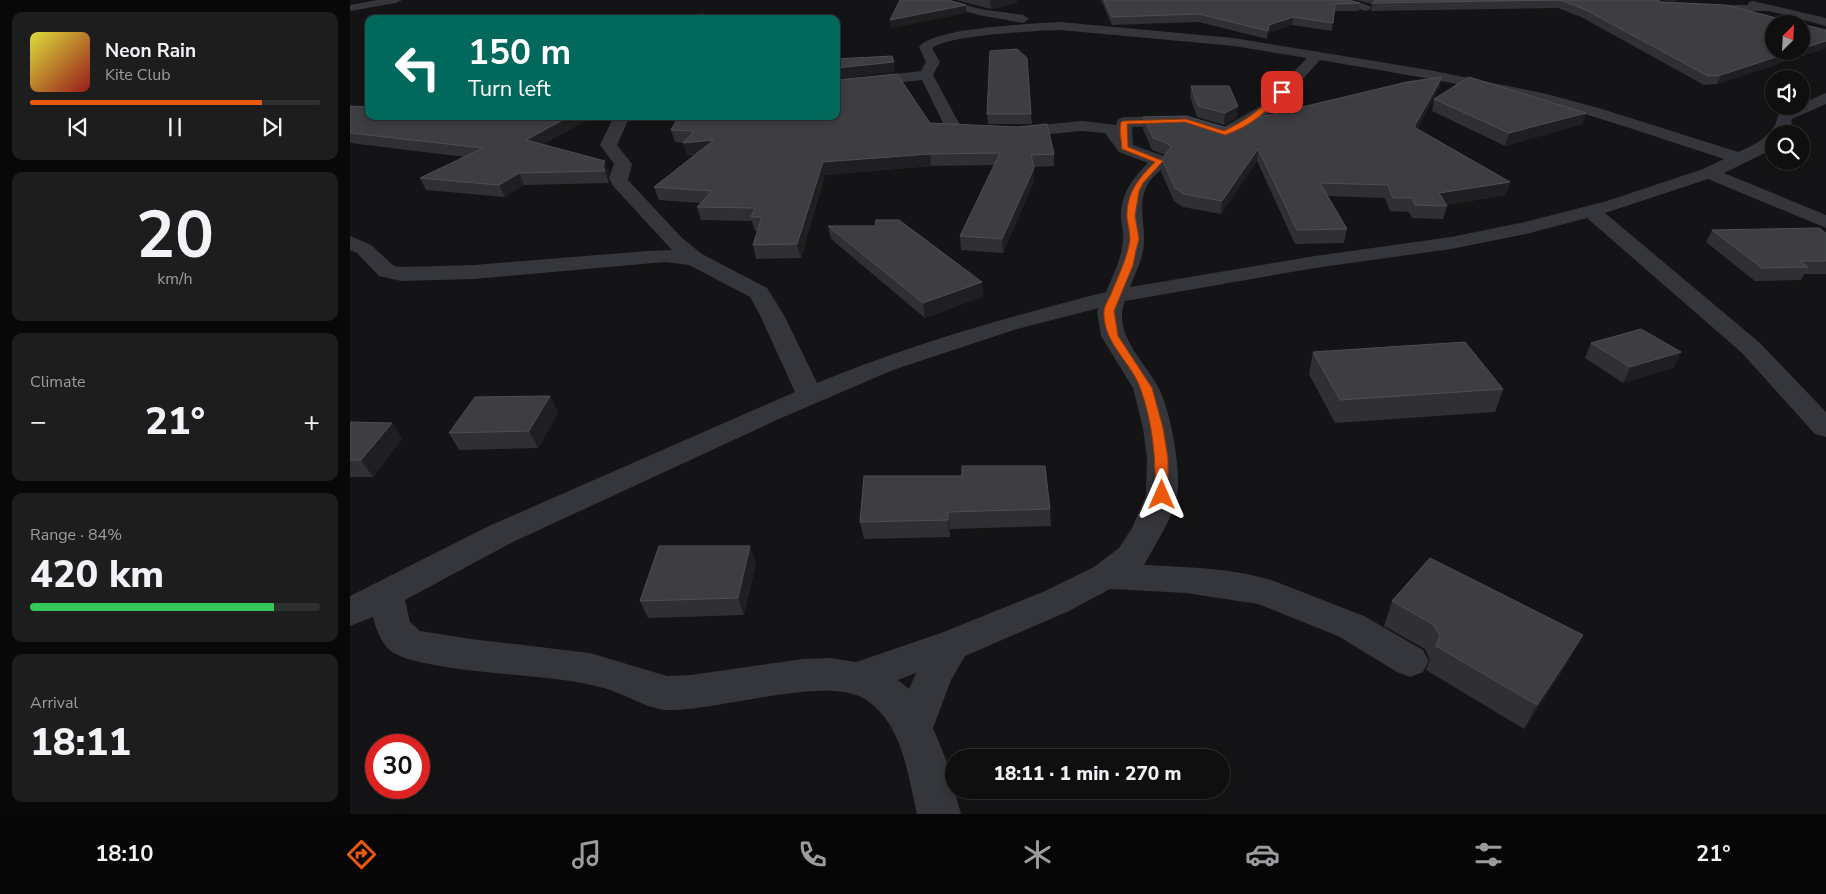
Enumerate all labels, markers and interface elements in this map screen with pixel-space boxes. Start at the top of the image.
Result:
north arrow [1765,15,1810,60]
map controls [1765,15,1810,170]
text: 150 m [468,29,571,76]
icon: left [385,35,450,100]
text: Neon Rain [105,38,196,64]
text: Kite Club [105,64,171,86]
button: sound [1765,70,1810,115]
pin [1261,71,1303,113]
text: Turn left [468,74,551,104]
icon: arrive [1268,78,1296,106]
icon: previous [64,113,92,141]
icon: pause [161,113,189,141]
icon: next [258,113,286,141]
button: search [1765,125,1810,170]
text: 20 [136,191,214,280]
text: km/h [157,268,193,290]
text: Climate [30,371,85,393]
text: 21° [145,396,205,447]
text: − [30,403,47,441]
text: + [303,403,320,441]
position arrow [1135,468,1187,520]
text: Range · 84% [30,524,122,546]
text: 420 km [30,549,164,600]
text: Arrival [30,692,78,714]
text: 18:11 [30,717,131,768]
speed limit sign: 30 [365,734,430,799]
text: 18:11 · 1 min · 270 m [994,761,1181,787]
icon: directions [344,837,379,872]
icon: music [569,837,604,872]
icon: phone [795,837,830,872]
icon: climate [1020,837,1055,872]
icon: car [1245,837,1280,872]
icon: filters [1471,837,1506,872]
text: 18:10 [95,839,153,869]
text: 21° [1696,839,1731,869]

